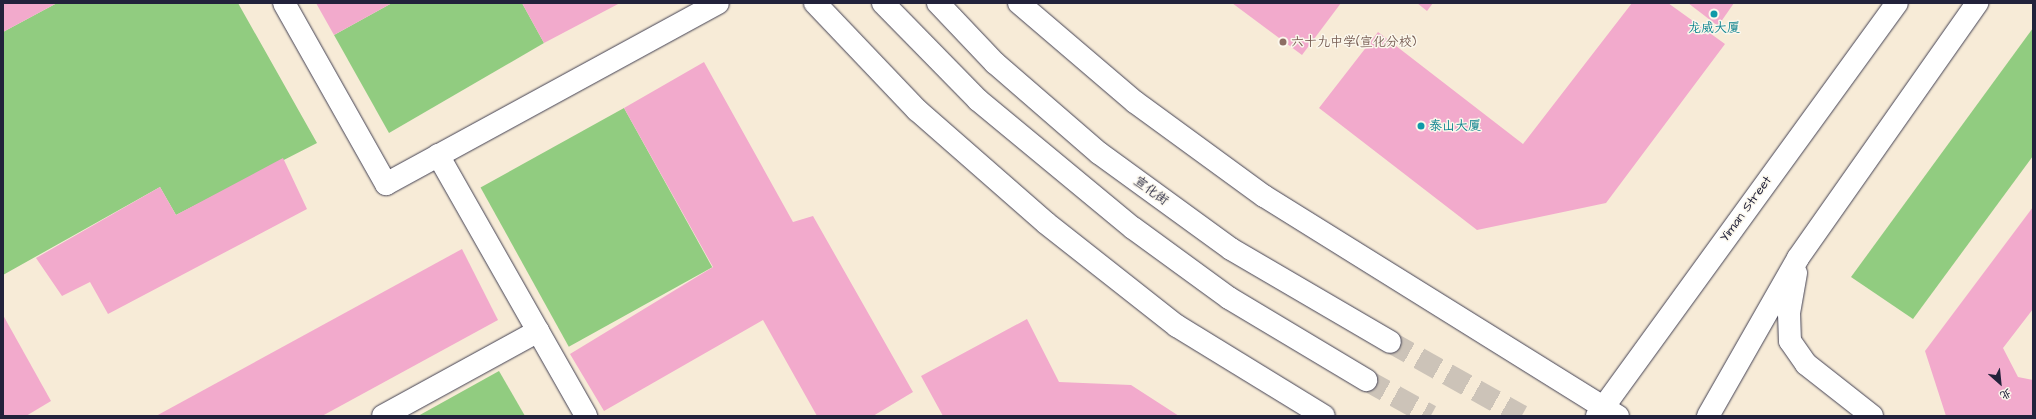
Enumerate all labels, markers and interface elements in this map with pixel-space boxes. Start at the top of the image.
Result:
marker: 龙威大厦 [1709,9,1719,19]
place label: 龙威大厦 [1688,20,1740,36]
place label: 六十九中学(宣化分校) [1291,34,1416,50]
marker: 六十九中学(宣化分校) [1278,37,1288,47]
place label: 泰山大厦 [1429,118,1481,134]
marker: 泰山大厦 [1416,121,1426,131]
street label: 宣化街 [1131,173,1171,209]
street label: Yiman Street [1717,173,1775,245]
north arrow [1980,363,2020,403]
text: 北 [1997,385,2014,403]

